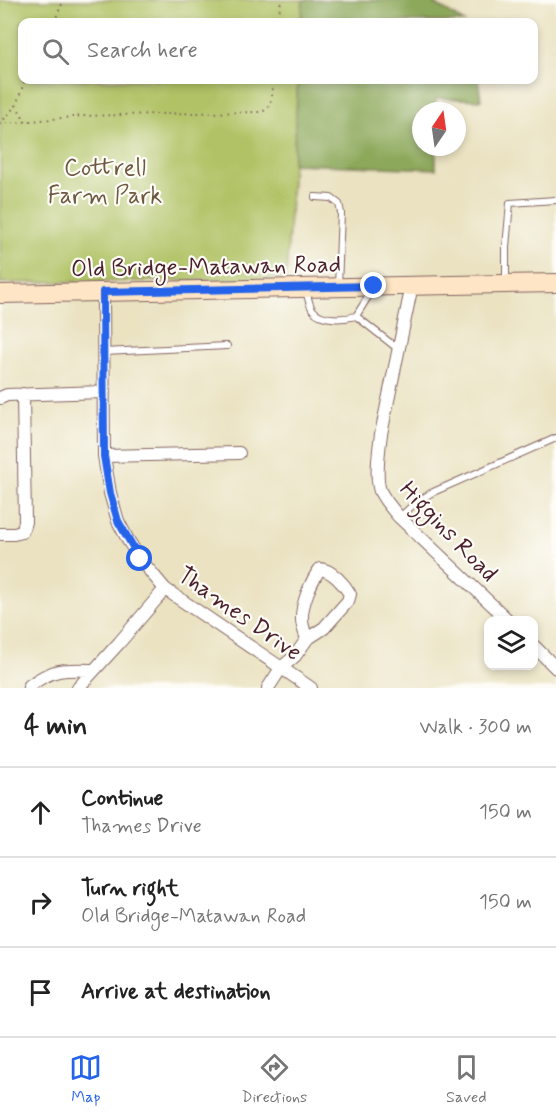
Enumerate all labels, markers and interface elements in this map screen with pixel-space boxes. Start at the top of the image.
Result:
search box [18,18,538,84]
icon: search [39,35,72,68]
text: Search here [87,37,198,65]
north arrow [412,102,466,156]
park label: Cottrell Farm Park [48,153,162,212]
street label: Old Bridge-Matawan Road [71,250,341,287]
route end [360,272,386,298]
street label: Higgins Road [390,475,504,591]
route start [126,545,152,571]
street label: Thames Drive [171,560,307,668]
map controls [484,616,538,670]
button: layers [484,616,538,670]
text: 4 min [24,710,87,744]
text: Walk · 300 m [420,714,532,741]
text: Continue [81,785,163,813]
icon: ahead [24,796,57,829]
text: 150 m [479,799,532,826]
text: Thames Drive [81,813,202,840]
text: Turn right [81,875,179,903]
icon: right [24,886,57,919]
text: 150 m [479,889,532,916]
text: Old Bridge-Matawan Road [81,903,306,930]
icon: arrive [24,976,57,1009]
text: Arrive at destination [81,978,271,1006]
tab: Map [69,1051,102,1108]
tab: Directions [241,1051,307,1108]
tab: Saved [446,1051,487,1108]

